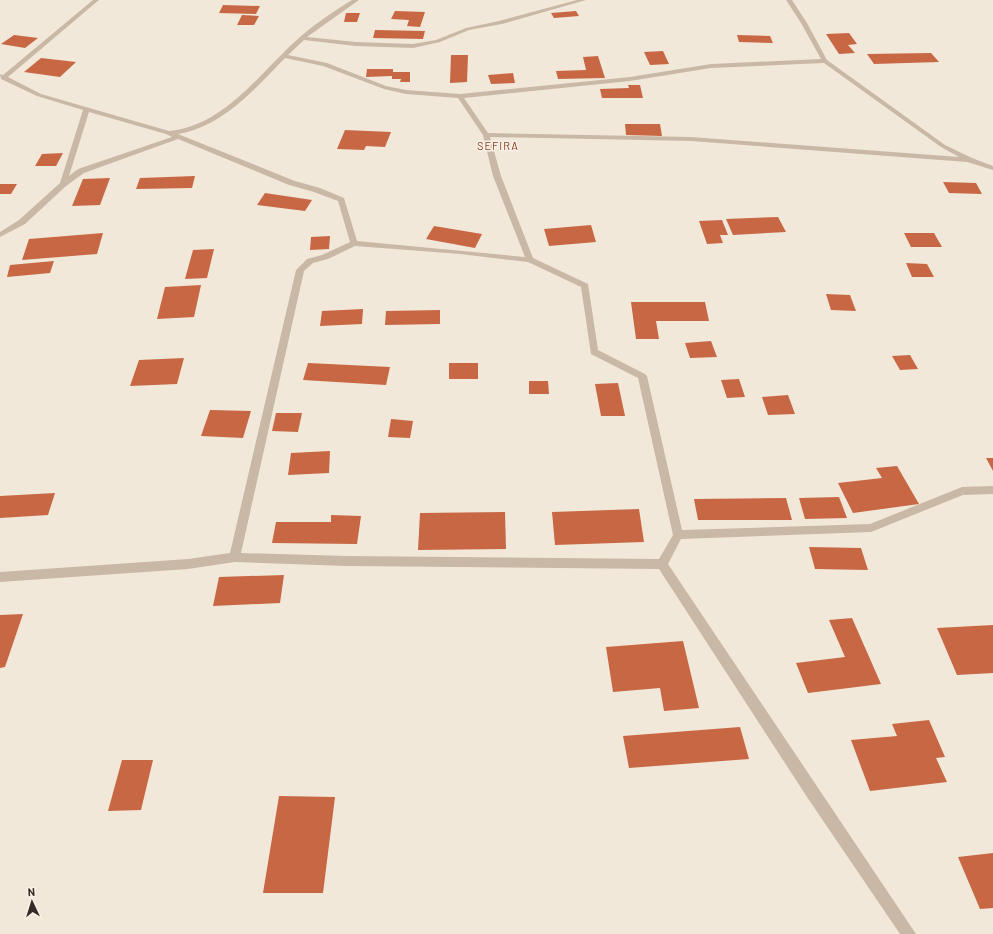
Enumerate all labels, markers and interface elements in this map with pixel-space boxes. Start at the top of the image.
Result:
district label: SEFIRA [477,139,519,152]
north arrow [12,882,52,922]
text: N [27,885,35,898]

